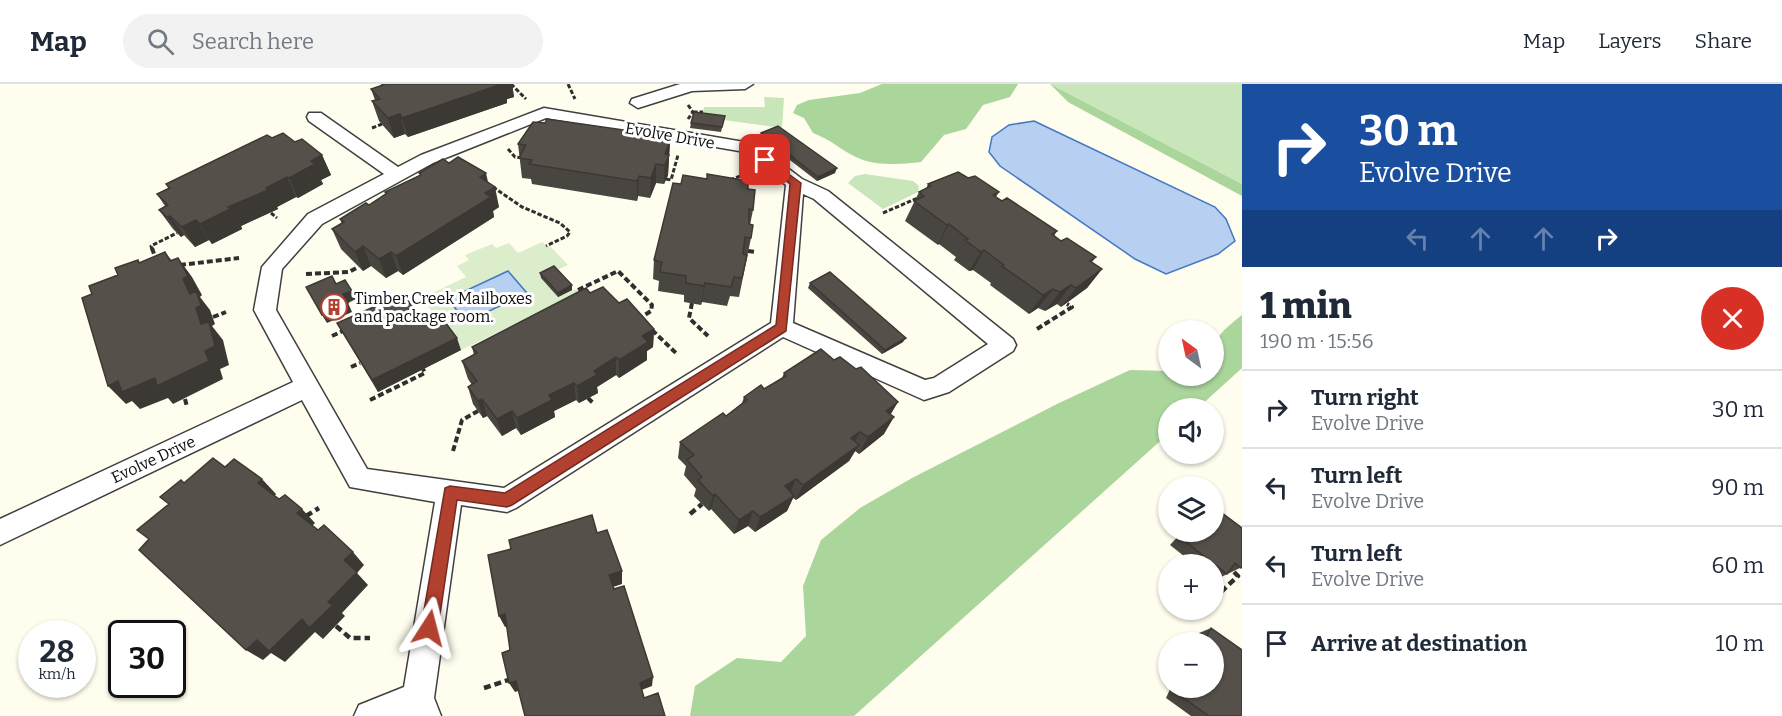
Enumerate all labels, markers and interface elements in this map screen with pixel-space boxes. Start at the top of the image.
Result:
search box [123,14,543,68]
text: Map [30,25,87,58]
icon: search [144,25,177,58]
text: Search here [192,28,314,55]
text: Map [1523,28,1565,54]
text: Layers [1598,28,1662,54]
text: Share [1695,28,1752,54]
text: 30 m [1359,106,1458,156]
icon: right [1260,108,1338,186]
street label: Evolve Drive [624,118,716,153]
pin [739,134,790,185]
icon: arrive [748,143,781,176]
text: Evolve Drive [1359,157,1512,189]
icon: left [1401,222,1434,255]
icon: ahead [1464,222,1497,255]
icon: ahead [1527,222,1560,255]
icon: right [1590,222,1623,255]
text: 1 min [1260,284,1352,328]
button: close [1701,287,1764,350]
place label: Timber Creek Mailboxes and package room. [354,289,532,326]
building icon: Timber Creek Mailboxes and package room. [319,292,349,322]
north arrow [1158,320,1224,386]
map controls [1158,320,1224,698]
text: 190 m · 15:56 [1260,329,1373,353]
text: Turn right [1311,384,1419,411]
icon: right [1260,393,1293,426]
text: 30 m [1712,396,1764,423]
button: sound [1158,398,1224,464]
text: Evolve Drive [1311,411,1424,435]
street label: Evolve Drive [108,432,198,487]
text: Turn left [1311,462,1403,489]
icon: left [1260,471,1293,504]
text: 90 m [1712,474,1764,501]
button: layers [1158,476,1224,542]
text: Evolve Drive [1311,489,1424,513]
text: Turn left [1311,540,1403,567]
icon: left [1260,549,1293,582]
text: 60 m [1712,552,1764,579]
button: + [1158,554,1224,620]
text: Evolve Drive [1311,567,1424,591]
position arrow [397,596,461,660]
speed limit sign: 30 [108,620,186,698]
icon: arrive [1260,627,1293,660]
text: Arrive at destination [1311,630,1527,657]
text: 10 m [1716,630,1764,657]
button: − [1158,632,1224,698]
text: 28 [40,634,74,670]
text: km/h [38,665,76,683]

